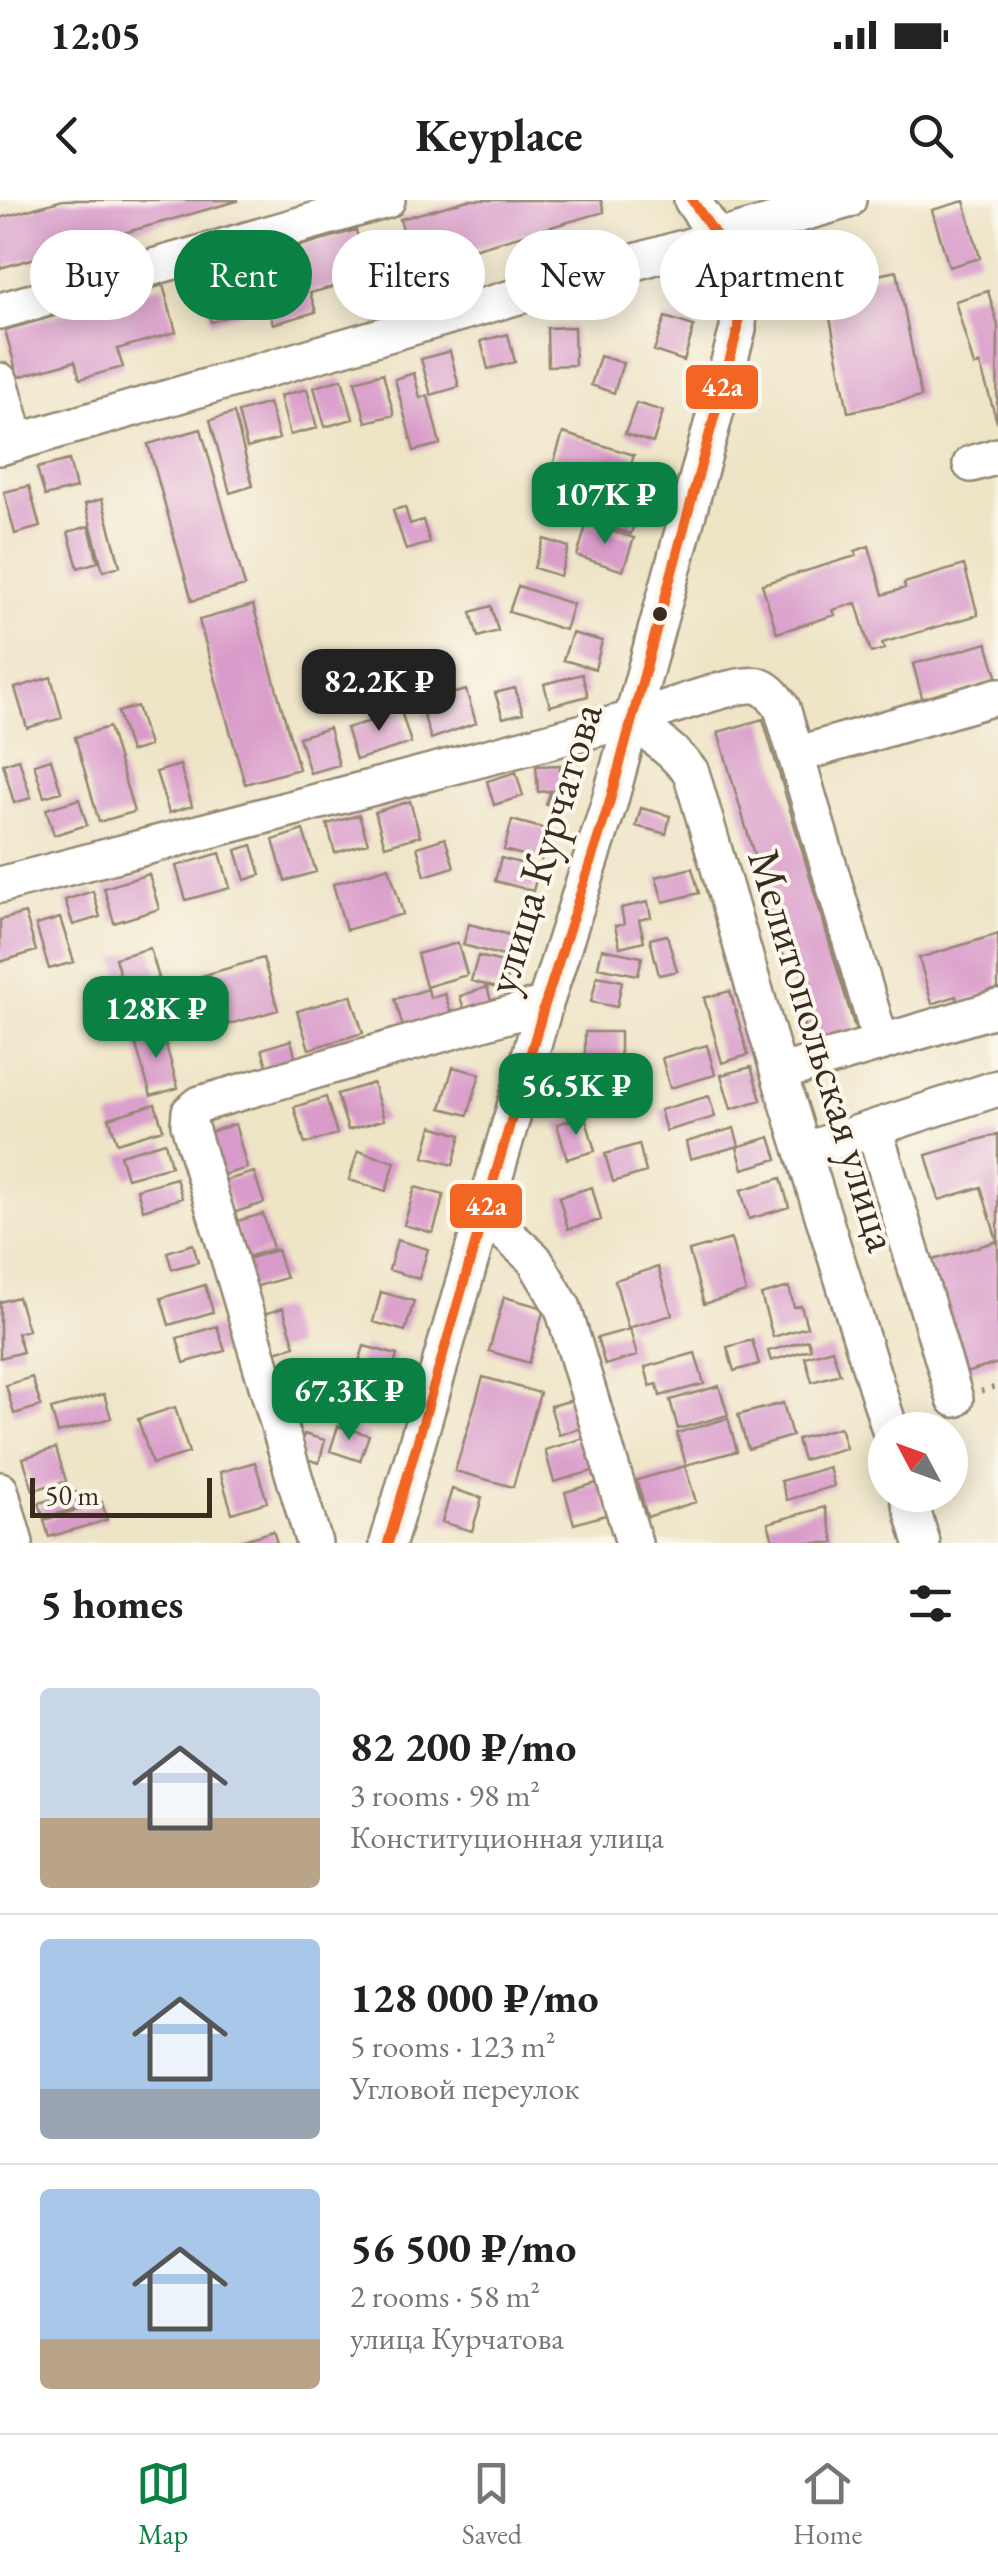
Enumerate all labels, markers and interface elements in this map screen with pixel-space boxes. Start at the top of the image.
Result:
text: 12:05 [50,11,141,60]
text: Keyplace [415,106,583,164]
icon: back [40,108,95,163]
icon: search [903,108,958,163]
chip: Buy [30,230,154,320]
chip: Rent [174,230,312,320]
chip: Filters [332,230,485,320]
chip: New [505,230,640,320]
chip: Apartment [660,230,879,320]
line badge: 42a [684,363,760,411]
text: 42a [701,368,744,404]
pin: 107K ₽ [524,462,686,547]
text: 107K ₽ [554,473,656,515]
unlabelled marker [650,604,670,624]
pin: 82.2K ₽ [287,649,471,734]
text: 82.2K ₽ [324,660,434,702]
street label: улица Курчатова [471,696,615,1000]
street label: Мелитопольская улица [735,842,913,1258]
pin: 128K ₽ [75,976,237,1061]
text: 128K ₽ [105,987,207,1029]
pin: 56.5K ₽ [484,1053,668,1138]
text: 56.5K ₽ [521,1064,631,1106]
line badge: 42a [448,1182,524,1230]
text: 42a [465,1187,508,1223]
pin: 67.3K ₽ [257,1358,441,1443]
text: 67.3K ₽ [294,1369,404,1411]
north arrow [868,1412,968,1512]
map controls [868,1412,968,1512]
scale bar [30,1473,212,1518]
text: 50 m [45,1477,99,1513]
text: 5 homes [40,1576,183,1631]
icon: filters [903,1576,958,1631]
text: 82 200 ₽/mo [350,1719,576,1774]
icon: home [120,1728,240,1848]
text: 3 rooms · 98 m² [350,1774,540,1816]
text: Конституционная улица [350,1816,664,1858]
text: 128 000 ₽/mo [350,1970,599,2025]
icon: home [120,1979,240,2099]
text: 5 rooms · 123 m² [350,2025,556,2067]
text: Угловой переулок [350,2067,580,2109]
text: 56 500 ₽/mo [350,2220,576,2275]
icon: home [120,2229,240,2349]
text: 2 rooms · 58 m² [350,2275,540,2317]
text: улица Курчатова [350,2317,564,2359]
tab: Map [136,2456,191,2552]
tab: Saved [462,2456,522,2552]
tab: Home [793,2456,862,2552]

